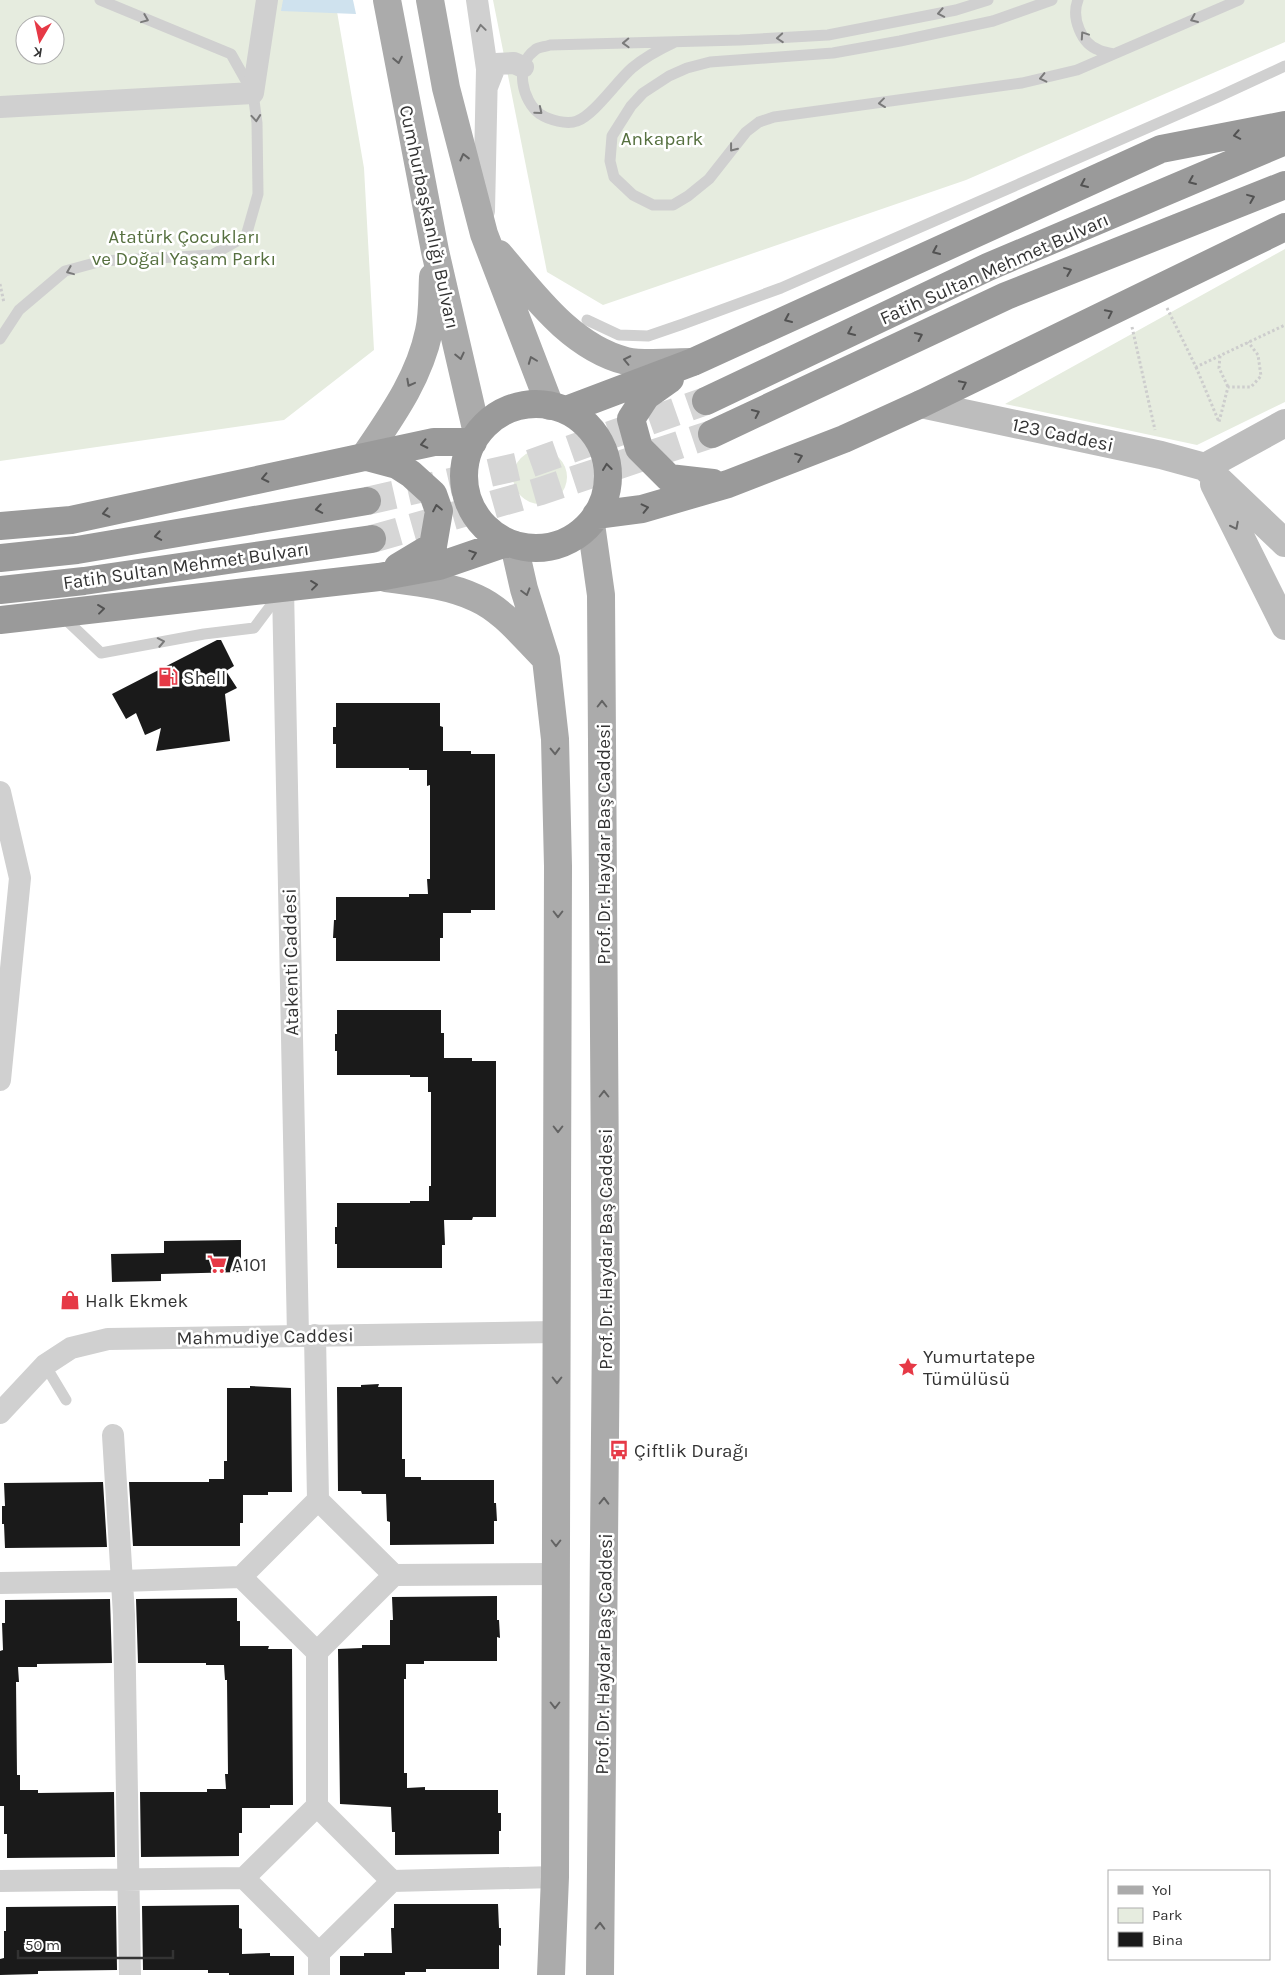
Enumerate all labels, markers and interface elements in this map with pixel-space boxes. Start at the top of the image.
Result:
one-way arrow [936,7,945,18]
one-way arrow [141,13,149,23]
one-way arrow [1190,13,1199,24]
north arrow [15,15,65,65]
one-way arrow [477,24,487,33]
one-way arrow [776,32,784,43]
one-way arrow [1081,32,1090,41]
one-way arrow [622,38,630,48]
text: K [31,43,44,61]
one-way arrow [392,55,402,64]
one-way arrow [1038,72,1047,83]
one-way arrow [878,97,886,108]
street label: Cumhurbaşkanlığı Bulvarı [395,103,463,331]
one-way arrow [533,105,542,114]
one-way arrow [250,114,261,122]
park label: Ankapark [621,128,704,150]
one-way arrow [1233,129,1242,139]
one-way arrow [730,142,738,151]
one-way arrow [459,153,470,162]
one-way arrow [1188,174,1197,185]
one-way arrow [1080,178,1089,189]
one-way arrow [1247,194,1255,204]
street label: Fatih Sultan Mehmet Bulvarı [877,208,1112,329]
park label: Atatürk Çocukları ve Doğal Yaşam Parkı [92,226,276,270]
one-way arrow [932,245,941,256]
one-way arrow [66,265,75,275]
one-way arrow [1063,267,1072,277]
one-way arrow [1104,309,1113,319]
one-way arrow [784,312,793,323]
one-way arrow [847,326,856,336]
one-way arrow [914,332,923,343]
one-way arrow [454,351,465,360]
one-way arrow [623,355,632,366]
one-way arrow [528,357,538,365]
one-way arrow [406,378,416,387]
one-way arrow [958,380,967,390]
one-way arrow [751,409,760,419]
street label: 123 Caddesi [1010,414,1115,456]
one-way arrow [420,438,428,449]
one-way arrow [794,453,802,463]
one-way arrow [602,462,613,470]
one-way arrow [261,472,270,483]
one-way arrow [640,503,649,514]
one-way arrow [314,504,323,514]
one-way arrow [432,504,442,512]
one-way arrow [102,507,111,518]
one-way arrow [1229,521,1239,530]
one-way arrow [154,531,163,541]
street label: Fatih Sultan Mehmet Bulvarı [62,538,311,594]
one-way arrow [469,550,477,560]
one-way arrow [311,580,319,591]
one-way arrow [520,588,530,596]
one-way arrow [97,604,105,615]
one-way arrow [157,637,165,648]
fuel station icon: Shell [157,666,179,688]
place label: Shell [183,667,226,689]
one-way arrow [597,700,607,708]
street label: Prof. Dr. Haydar Baş Caddesi [593,723,615,965]
one-way arrow [550,748,560,755]
street label: Atakenti Caddesi [279,888,303,1036]
one-way arrow [553,910,563,918]
one-way arrow [599,1090,609,1098]
one-way arrow [553,1125,563,1133]
street label: Prof. Dr. Haydar Baş Caddesi [595,1128,617,1370]
supermarket icon: A101 [206,1253,228,1275]
place label: A101 [232,1254,267,1276]
shop icon: Halk Ekmek [59,1289,81,1311]
place label: Halk Ekmek [85,1290,189,1312]
street label: Mahmudiye Caddesi [176,1324,354,1350]
place label: Yumurtatepe Tümülüsü [923,1346,1035,1390]
place icon: Yumurtatepe Tümülüsü [897,1356,919,1378]
one-way arrow [552,1377,562,1385]
bus stop icon: Çiftlik Durağı [608,1439,630,1461]
place label: Çiftlik Durağı [634,1440,749,1462]
one-way arrow [599,1497,609,1505]
street label: Prof. Dr. Haydar Baş Caddesi [591,1533,617,1775]
one-way arrow [551,1540,561,1547]
one-way arrow [550,1702,561,1710]
legend [1108,1870,1270,1960]
text: Yol [1152,1881,1172,1899]
text: Park [1152,1906,1182,1924]
one-way arrow [595,1922,605,1930]
scale bar [18,1928,172,1960]
text: Bina [1152,1931,1183,1949]
text: 50 m [25,1936,60,1954]

